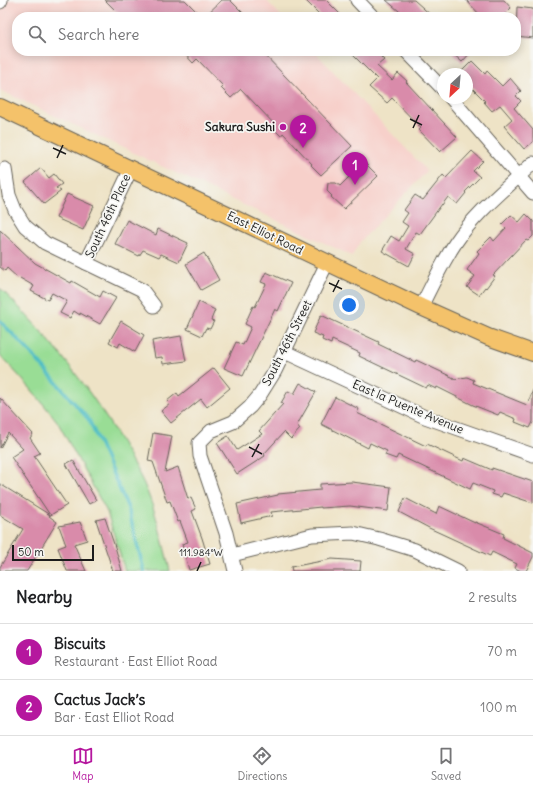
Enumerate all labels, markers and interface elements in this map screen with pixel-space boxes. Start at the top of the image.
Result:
search box [12,12,521,56]
icon: search [26,23,48,45]
text: Search here [58,25,139,44]
north arrow [437,68,473,104]
pin: 2 [290,115,316,148]
place label: Sakura Sushi [205,119,275,134]
marker: Sakura Sushi [278,122,288,132]
pin: 1 [342,152,368,185]
street label: South 46th Place [82,171,134,260]
street label: East Elliot Road [225,208,306,257]
your location [339,295,359,315]
street label: South 46th Street [259,298,315,388]
street label: East la Puente Avenue [350,376,466,437]
scale bar [12,543,94,562]
text: 50 m [18,545,44,559]
text: 111.984°W [179,546,223,559]
text: Nearby [16,586,72,608]
text: 2 results [468,589,517,606]
text: Biscuits [54,634,106,653]
text: 1 [26,643,32,660]
text: 70 m [488,643,517,660]
text: Restaurant · East Elliot Road [54,653,218,670]
text: Cactus Jack’s [54,690,145,709]
text: 2 [25,699,33,716]
text: 100 m [480,699,517,716]
text: Bar · East Elliot Road [54,709,174,726]
tab: Map [72,745,94,783]
tab: Directions [238,745,287,783]
tab: Saved [431,745,461,783]

